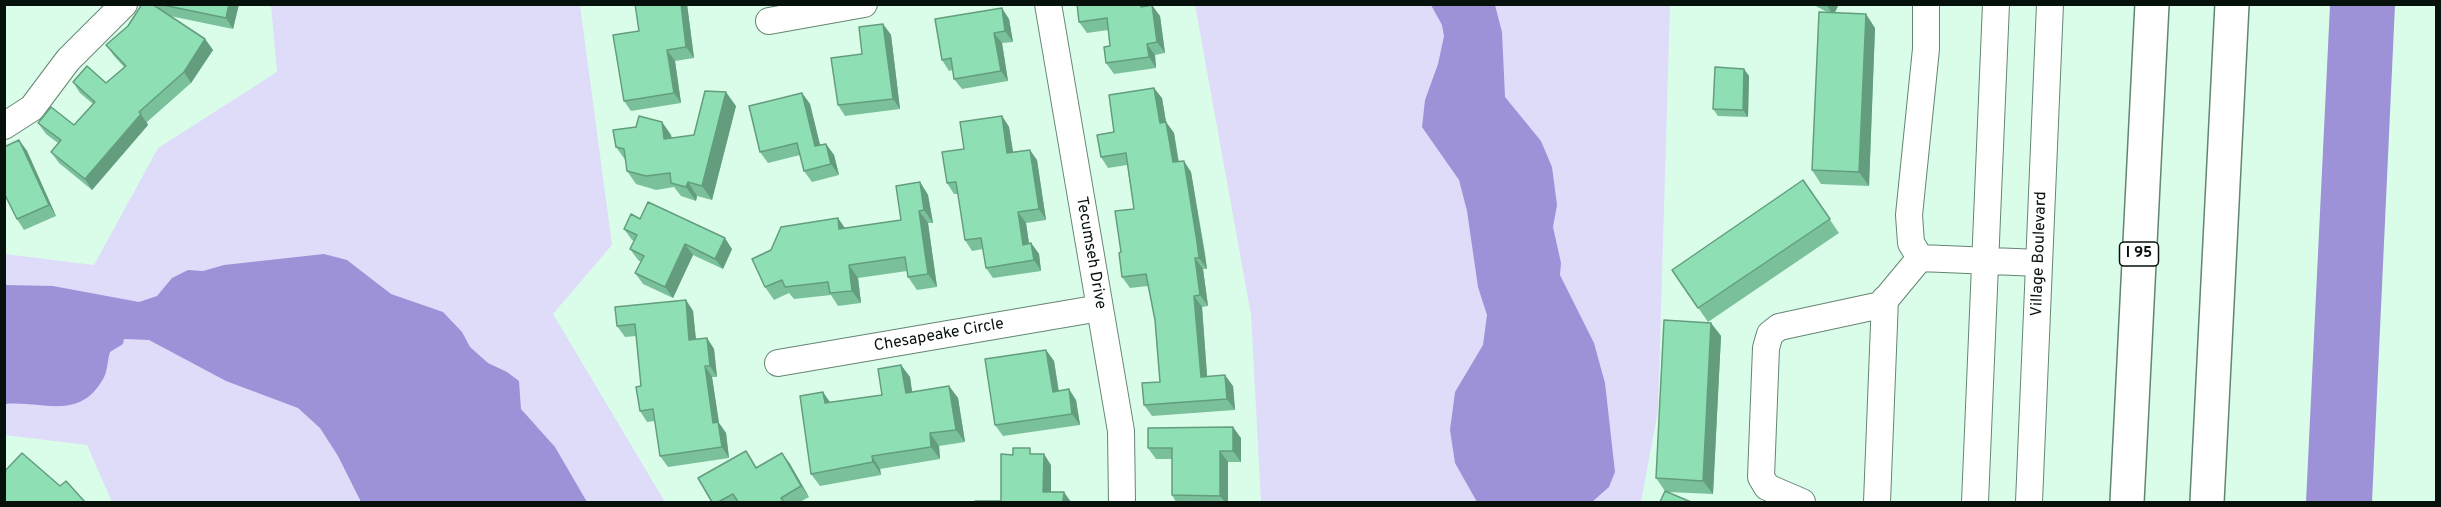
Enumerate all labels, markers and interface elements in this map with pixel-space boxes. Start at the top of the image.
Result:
street label: Village Boulevard [2028,191,2052,317]
street label: Tecumseh Drive [1071,195,1109,311]
road number: I 95 [2120,242,2158,266]
street label: Chesapeake Circle [872,315,1006,357]

